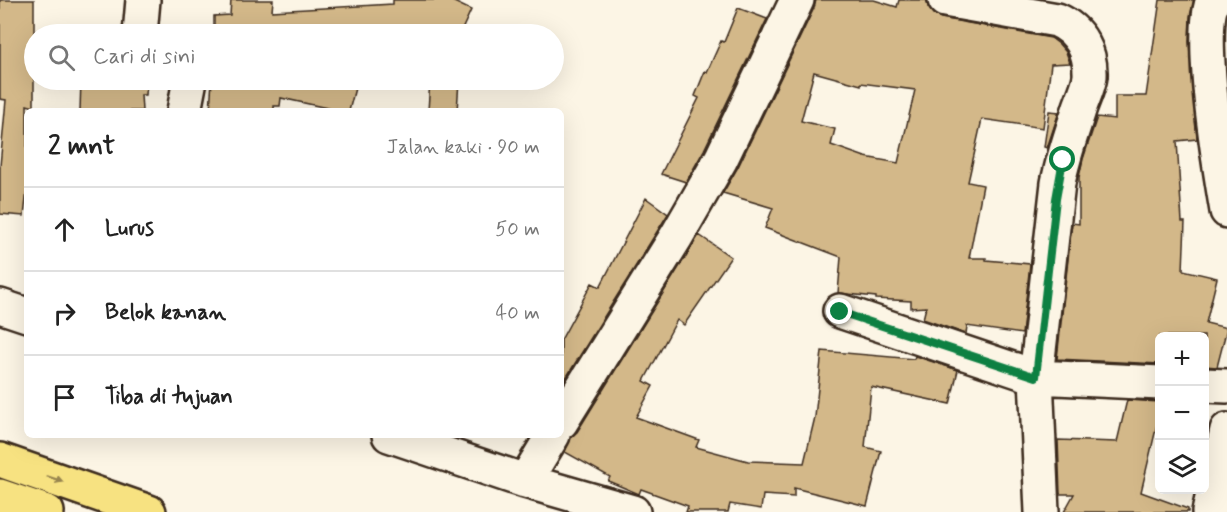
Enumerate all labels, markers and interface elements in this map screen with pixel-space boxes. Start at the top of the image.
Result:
search box [24,24,564,90]
icon: search [45,41,78,74]
text: Cari di sini [93,43,195,71]
text: 2 mnt [48,130,115,164]
text: Jalan kaki · 90 m [387,134,540,161]
route start [1049,146,1075,172]
icon: ahead [48,213,81,246]
text: Lurus [105,215,154,243]
text: 50 m [495,216,540,243]
icon: right [48,297,81,330]
route end [826,298,852,324]
text: Belok kanan [105,299,226,327]
text: 40 m [496,300,540,327]
map controls [1155,332,1209,494]
button: + [1155,332,1209,386]
icon: arrive [48,381,81,414]
text: Tiba di tujuan [105,383,233,411]
button: − [1155,386,1209,440]
button: layers [1155,440,1209,494]
one-way arrow [46,475,64,485]

